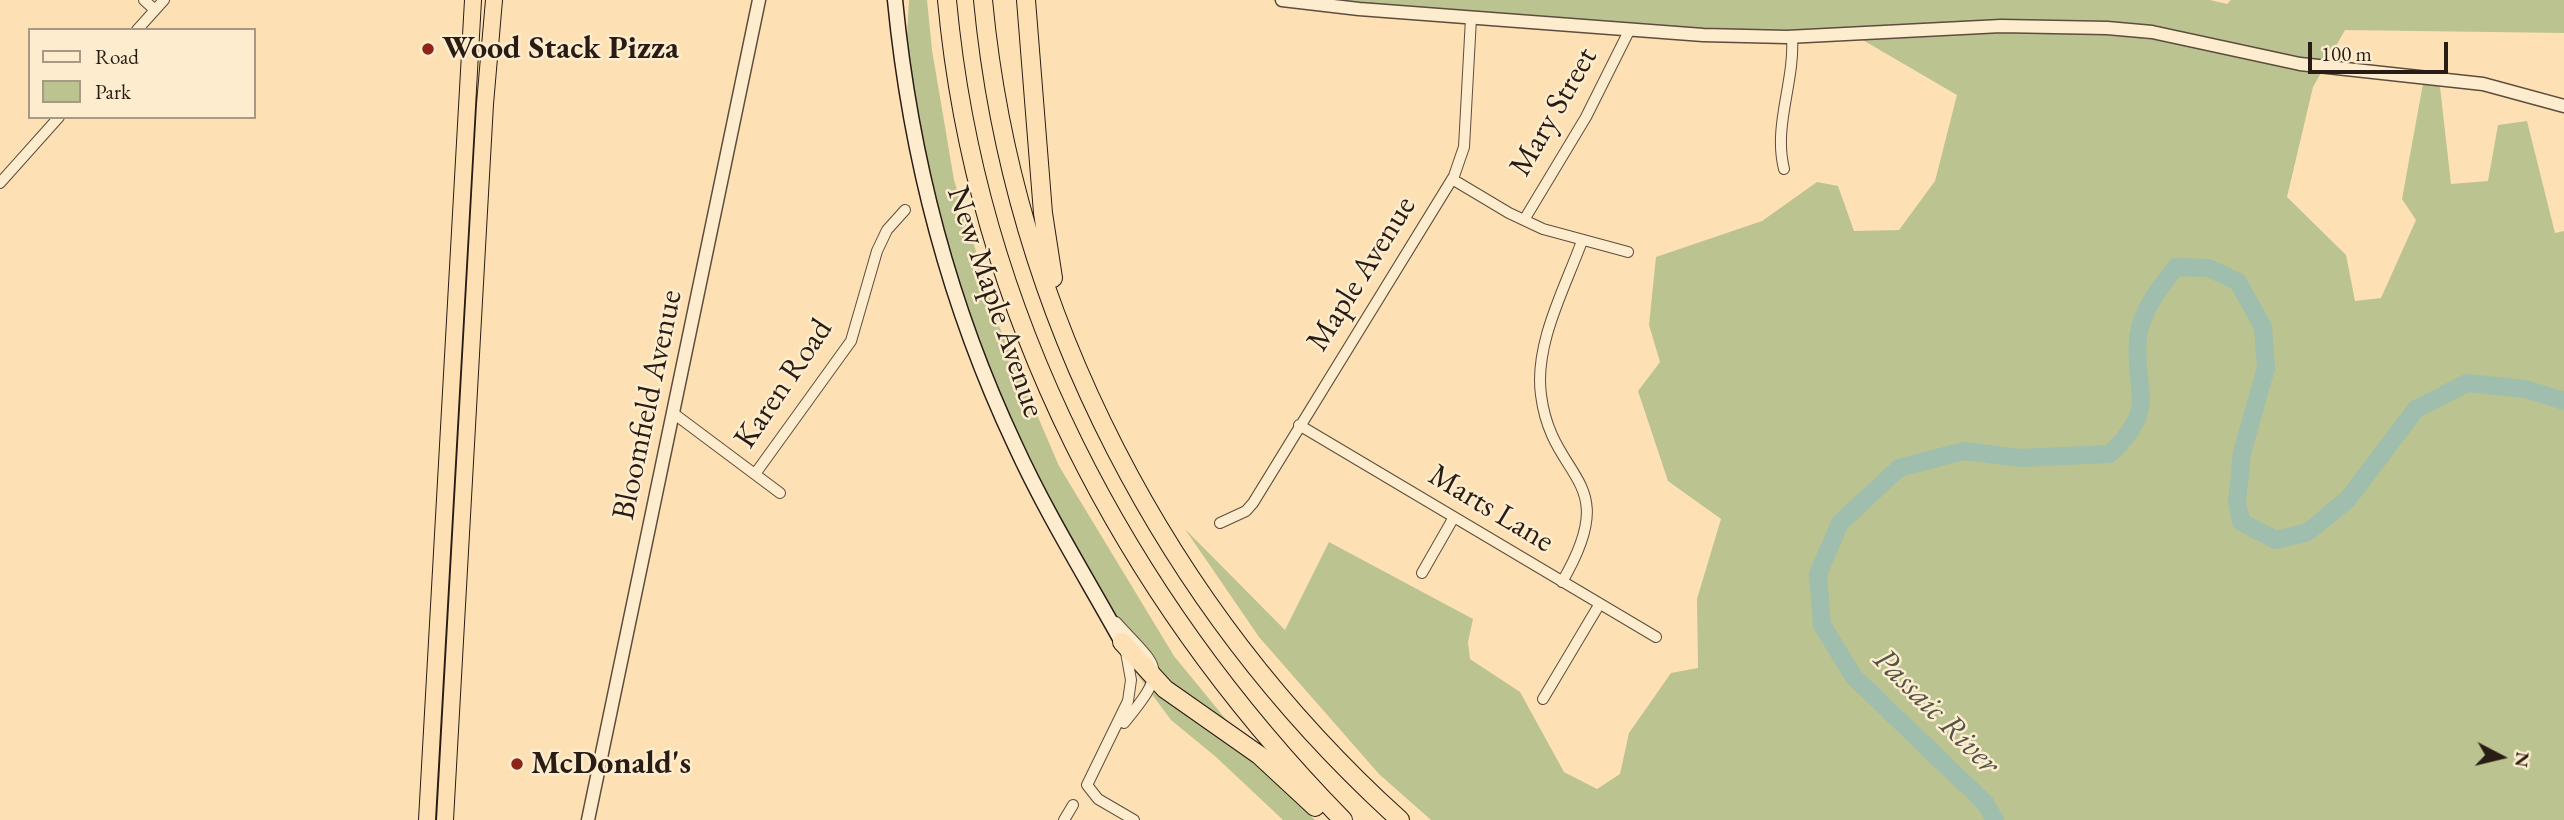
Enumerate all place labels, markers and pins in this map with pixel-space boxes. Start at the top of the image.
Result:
place label: Wood Stack Pizza [442,30,679,68]
marker: Wood Stack Pizza [420,41,436,57]
place label: McDonald's [531,745,691,783]
marker: McDonald's [509,756,525,772]

